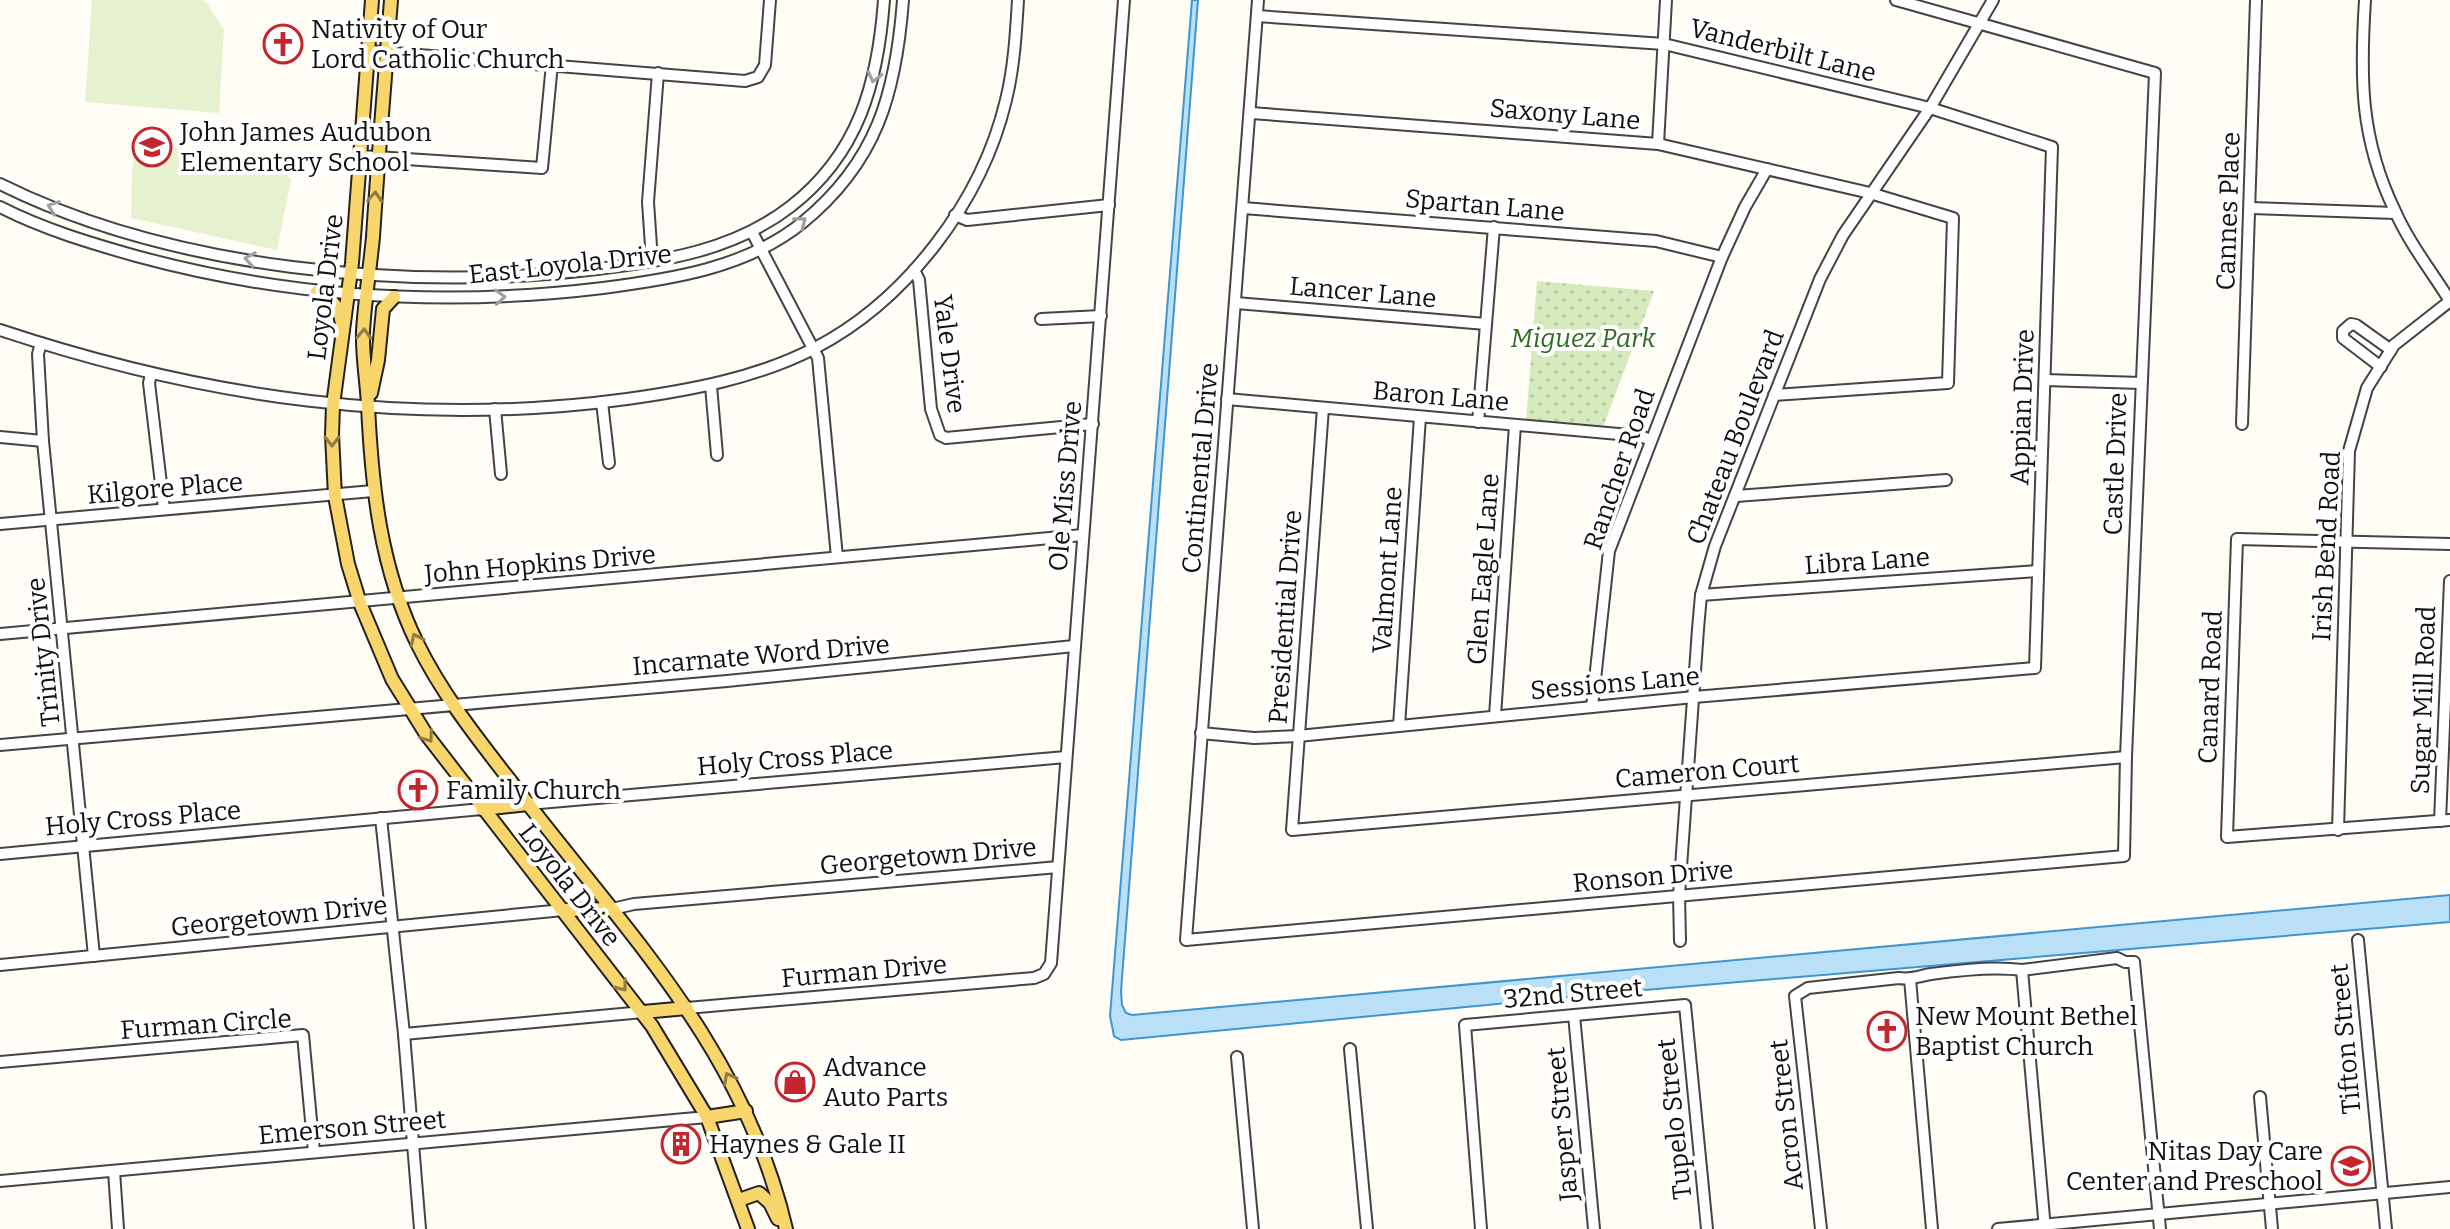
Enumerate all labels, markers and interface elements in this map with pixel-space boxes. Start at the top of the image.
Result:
street label: Vanderbilt Lane [1686,12,1879,89]
place label: Nativity of Our Lord Catholic Church [311,14,564,75]
church icon: Nativity of Our Lord Catholic Church [262,23,304,65]
one-way arrow [866,70,883,84]
street label: Saxony Lane [1488,92,1642,137]
place label: John James Audubon Elementary School [179,117,432,178]
school or university icon: John James Audubon Elementary School [131,126,173,168]
street label: Cannes Place [2210,131,2247,291]
street label: Spartan Lane [1404,183,1566,228]
one-way arrow [366,190,383,203]
one-way arrow [47,200,61,217]
street label: Loyola Drive [301,212,350,362]
one-way arrow [792,218,807,232]
street label: East Loyola Drive [467,238,673,291]
one-way arrow [243,252,257,269]
street label: Lancer Lane [1288,271,1438,314]
one-way arrow [494,288,507,305]
street label: Yale Drive [927,293,972,415]
park label: Miguez Park [1510,323,1656,354]
street label: Chateau Boulevard [1680,325,1791,549]
one-way arrow [355,327,372,340]
street label: Appian Drive [2004,328,2041,486]
street label: Continental Drive [1176,361,1225,575]
street label: Baron Lane [1371,375,1510,418]
street label: Rancher Road [1577,384,1662,554]
street label: Castle Drive [2098,392,2133,536]
street label: Ole Miss Drive [1043,399,1088,573]
one-way arrow [323,435,341,448]
street label: Irish Bend Road [2306,450,2347,642]
street label: Kilgore Place [86,466,244,511]
street label: Glen Eagle Lane [1461,472,1506,666]
street label: Valmont Lane [1366,486,1409,655]
street label: Presidential Drive [1263,509,1308,725]
street label: John Hopkins Drive [422,539,657,590]
street label: Libra Lane [1803,542,1931,581]
street label: Trinity Drive [20,576,67,728]
street label: Sugar Mill Road [2405,605,2442,795]
street label: Canard Road [2192,610,2229,764]
street label: Incarnate Word Drive [631,629,891,682]
one-way arrow [410,633,426,648]
street label: Sessions Lane [1529,661,1701,706]
one-way arrow [418,728,433,742]
street label: Holy Cross Place [696,734,894,783]
street label: Cameron Court [1614,748,1801,795]
church icon: Family Church [397,769,439,811]
place label: Family Church [446,775,621,806]
street label: Holy Cross Place [44,794,242,843]
street label: Loyola Drive [512,818,627,953]
street label: Georgetown Drive [818,832,1038,881]
street label: Ronson Drive [1571,854,1735,899]
street label: Georgetown Drive [169,890,389,943]
street label: Furman Drive [780,949,948,994]
street label: Tifton Street [2323,962,2368,1115]
street label: 32nd Street [1502,972,1644,1015]
one-way arrow [613,977,627,992]
place label: New Mount Bethel Baptist Church [1915,1001,2137,1062]
street label: Furman Circle [119,1003,293,1046]
church icon: New Mount Bethel Baptist Church [1866,1010,1908,1052]
street label: Tupelo Street [1651,1036,1698,1201]
street label: Acron Street [1763,1037,1810,1192]
street label: Jasper Street [1540,1045,1585,1203]
place label: Advance Auto Parts [823,1052,948,1113]
shop icon: Advance Auto Parts [774,1061,816,1103]
one-way arrow [724,1071,739,1086]
street label: Emerson Street [257,1104,448,1151]
building icon: Haynes & Gale II [660,1123,702,1165]
place label: Haynes & Gale II [709,1129,906,1160]
place label: Nitas Day Care Center and Preschool [2066,1136,2323,1197]
school or university icon: Nitas Day Care Center and Preschool [2330,1145,2372,1187]

